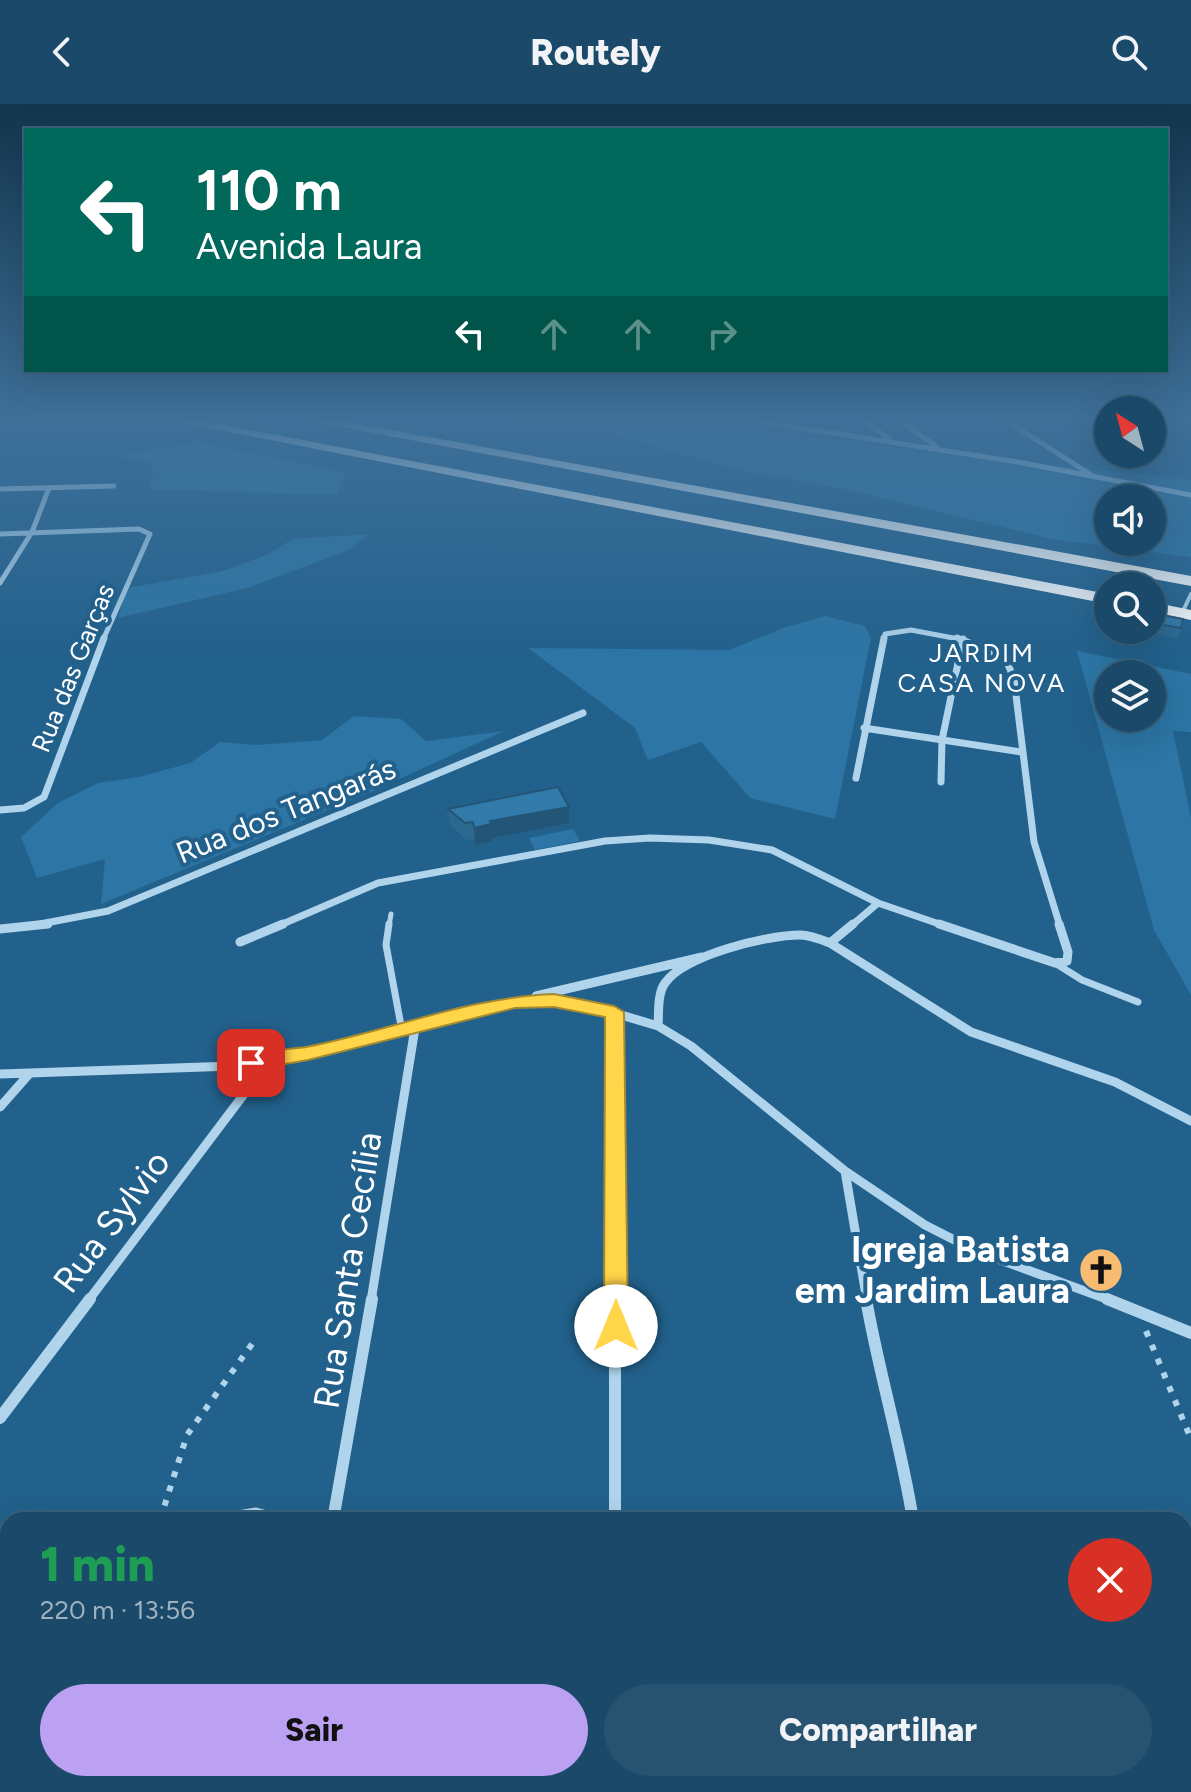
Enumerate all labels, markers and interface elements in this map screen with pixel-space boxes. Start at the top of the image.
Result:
icon: back [40,30,84,74]
icon: search [1107,30,1151,74]
text: Routely [530,31,661,74]
text: 110 m [196,157,342,224]
icon: left [64,160,168,264]
text: Avenida Laura [196,225,422,268]
icon: left [448,312,492,356]
icon: ahead [532,312,576,356]
icon: ahead [616,312,660,356]
icon: right [700,312,744,356]
north arrow [1094,396,1166,468]
map controls [1094,396,1166,732]
button: sound [1094,484,1166,556]
button: search [1094,572,1166,644]
street label: Rua das Garças [25,579,121,757]
district label: JARDIM CASA NOVA [898,637,1066,699]
button: layers [1094,660,1166,732]
street label: Rua dos Tangarás [171,750,401,871]
pin [217,1029,285,1097]
icon: arrive [229,1041,273,1085]
street label: Rua Santa Cecília [304,1129,391,1411]
street label: Rua Sylvio [44,1142,179,1301]
place label: Igreja Batista em Jardim Laura [795,1228,1070,1312]
church icon: Igreja Batista em Jardim Laura [1077,1246,1125,1294]
position arrow [574,1284,658,1368]
text: 1 min [40,1535,155,1593]
button: close [1068,1538,1152,1622]
text: 220 m · 13:56 [40,1594,195,1626]
button: Sair [40,1684,588,1776]
button: Compartilhar [604,1684,1152,1776]

